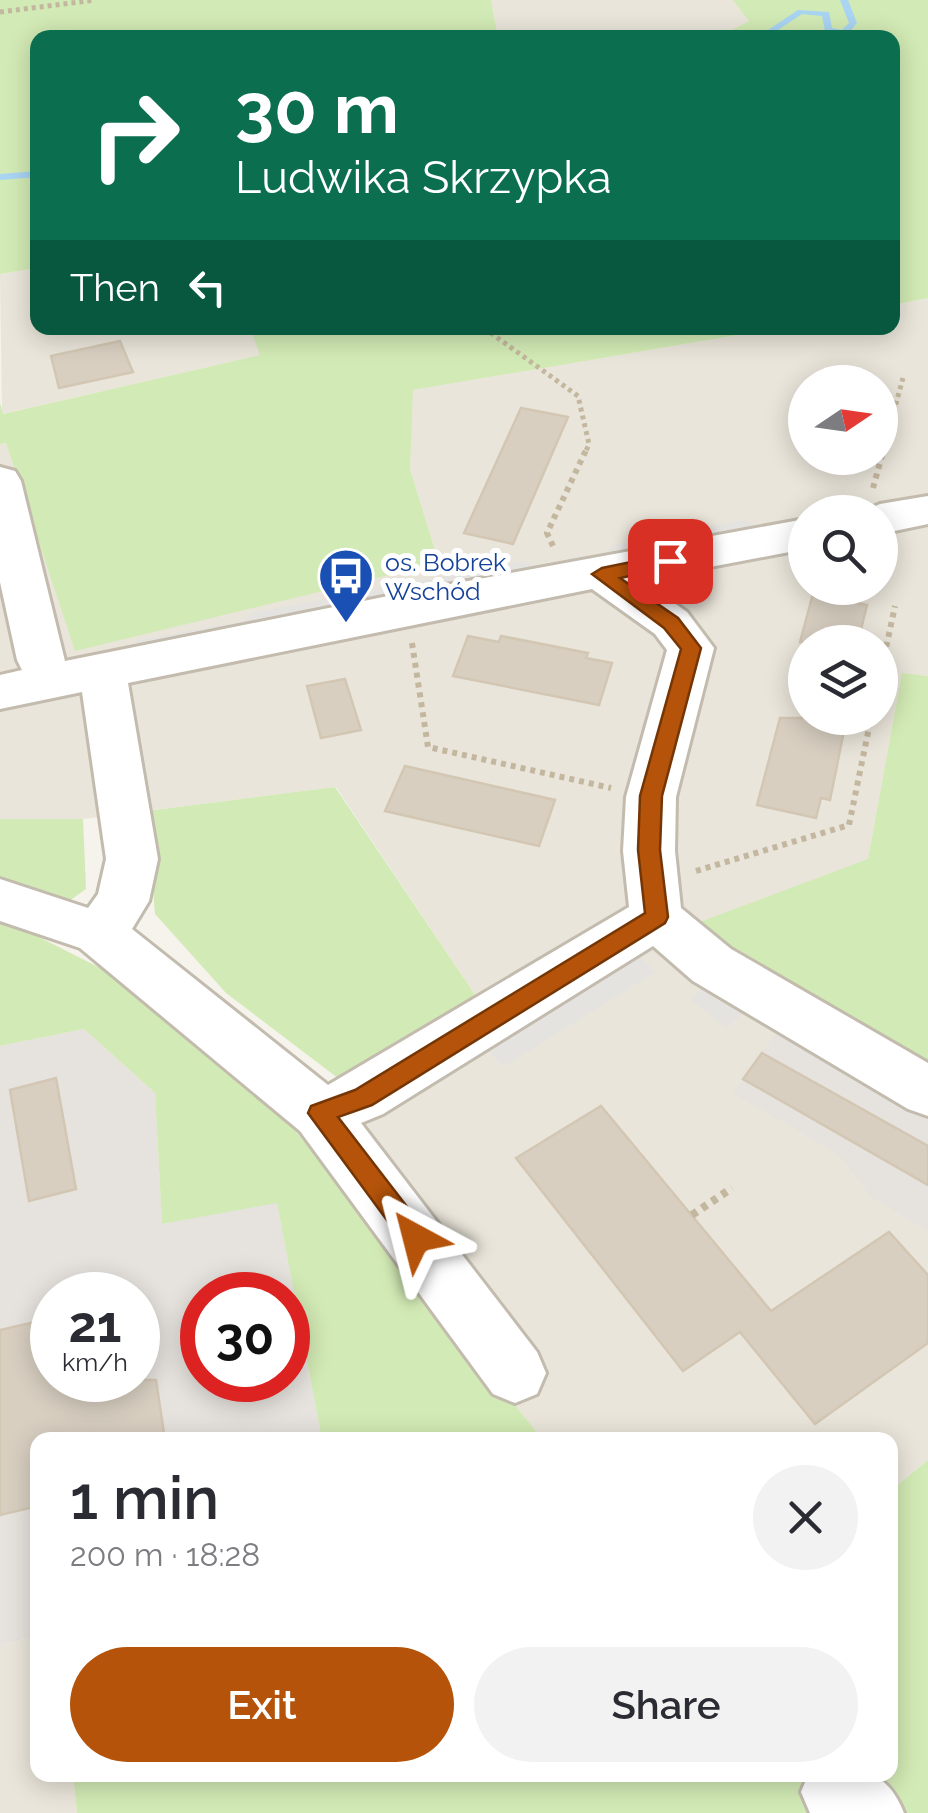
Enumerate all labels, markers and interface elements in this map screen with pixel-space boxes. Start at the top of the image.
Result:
text: 30 m [235,67,399,149]
icon: right [70,70,200,200]
text: Ludwika Skrzypka [235,151,612,204]
icon: left [180,260,235,315]
text: Then [70,265,160,310]
north arrow [788,365,898,475]
map controls [788,365,898,735]
button: search [788,495,898,605]
pin [628,519,713,604]
icon: arrive [643,534,698,589]
bus stop icon: os. Bobrek Wschód [316,546,376,625]
place label: os. Bobrek Wschód [385,547,507,606]
button: layers [788,625,898,735]
position arrow [364,1186,468,1290]
speed limit sign: 30 [180,1272,310,1402]
text: 21 [69,1295,121,1354]
text: km/h [62,1347,128,1377]
text: 1 min [70,1463,219,1533]
button: close [753,1465,858,1570]
text: 200 m · 18:28 [70,1536,260,1573]
button: Exit [70,1647,454,1762]
button: Share [474,1647,858,1762]

